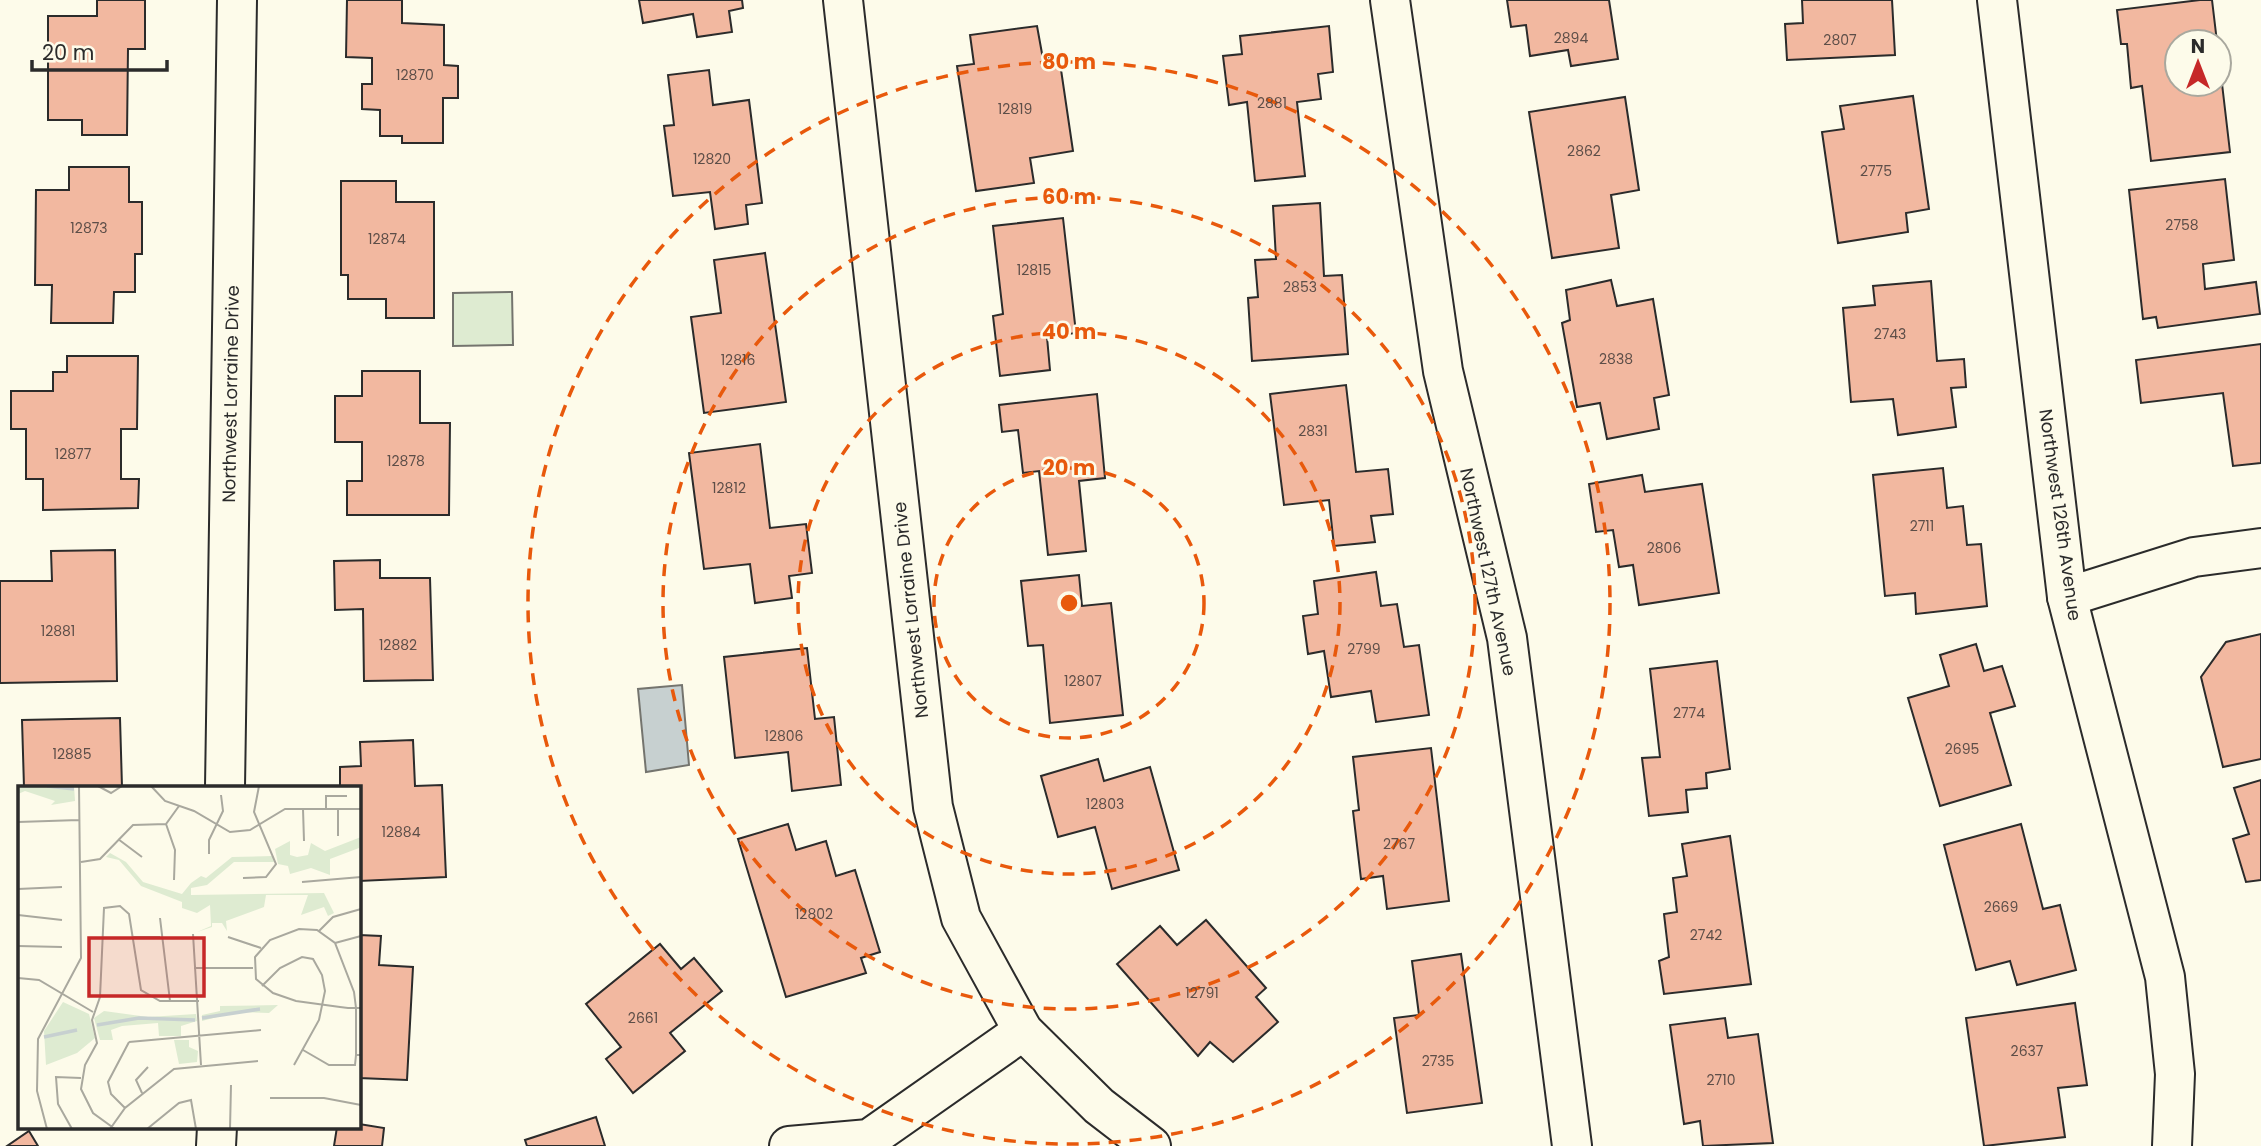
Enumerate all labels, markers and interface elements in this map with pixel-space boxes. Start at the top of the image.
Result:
scale bar [32,28,166,72]
house number: 2894 [1554,28,1588,48]
north arrow [2163,28,2233,98]
house number: 2807 [1823,30,1857,50]
text: N [2191,33,2205,60]
text: 20 m [42,38,95,67]
text: 80 m [1042,47,1096,76]
house number: 12870 [396,65,434,85]
house number: 2881 [1257,93,1287,113]
house number: 12819 [998,99,1032,119]
house number: 2862 [1567,141,1601,161]
house number: 12820 [693,149,731,169]
house number: 2775 [1860,161,1892,181]
text: 60 m [1042,182,1096,211]
house number: 2758 [2165,215,2199,235]
house number: 12873 [70,218,108,238]
house number: 12874 [368,229,406,249]
house number: 12815 [1017,260,1051,280]
house number: 2853 [1283,277,1317,297]
street label: Northwest Lorraine Drive [216,285,245,503]
text: 40 m [1042,317,1096,346]
house number: 2743 [1874,324,1906,344]
house number: 2838 [1599,349,1633,369]
house number: 12816 [721,350,755,370]
street label: Northwest 126th Avenue [2033,407,2088,622]
house number: 2831 [1298,421,1328,441]
house number: 12877 [55,444,92,464]
house number: 12878 [387,451,425,471]
text: 20 m [1043,453,1095,482]
street label: Northwest 127th Avenue [1454,466,1523,678]
house number: 12812 [712,478,746,498]
street label: Northwest Lorraine Drive [887,501,934,720]
house number: 2711 [1910,516,1934,536]
house number: 2806 [1647,538,1681,558]
centre of rings [1057,591,1081,615]
house number: 12881 [41,621,75,641]
house number: 12882 [379,635,417,655]
house number: 2799 [1347,639,1381,659]
house number: 12807 [1064,671,1102,691]
house number: 2774 [1673,703,1705,723]
house number: 12806 [764,726,804,746]
house number: 2695 [1945,739,1979,759]
house number: 12885 [53,744,92,764]
inset map [18,786,360,1128]
house number: 12803 [1086,794,1124,814]
house number: 12884 [381,822,421,842]
house number: 2767 [1383,834,1415,854]
house number: 2669 [1984,897,2018,917]
house number: 12802 [795,904,833,924]
house number: 2742 [1690,925,1722,945]
house number: 12791 [1185,983,1219,1003]
house number: 2661 [628,1008,658,1028]
house number: 2637 [2011,1041,2044,1061]
house number: 2735 [1422,1051,1454,1071]
house number: 2710 [1707,1070,1735,1090]

